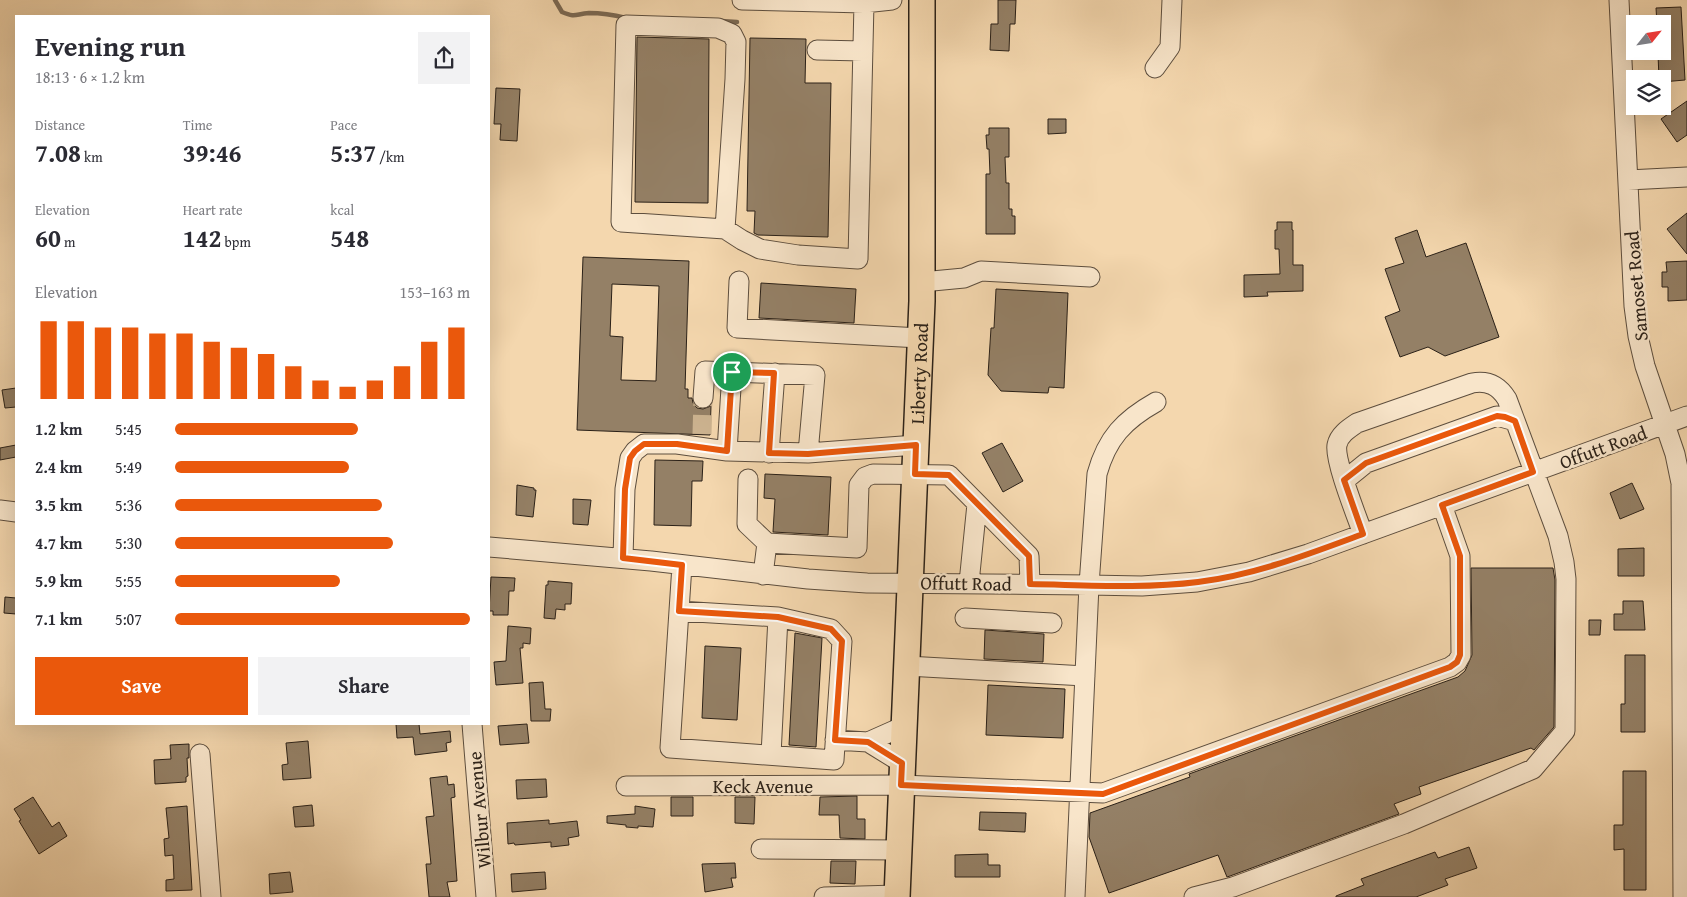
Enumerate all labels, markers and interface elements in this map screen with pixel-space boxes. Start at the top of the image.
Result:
north arrow [1626,15,1671,60]
map controls [1626,15,1671,115]
text: Evening run [35,25,186,66]
button: share [418,32,470,84]
text: 18:13 · 6 × 1.2 km [35,65,145,89]
button: layers [1626,70,1671,115]
text: Distance [35,115,85,135]
text: Time [183,115,212,135]
text: Pace [330,115,357,135]
text: 7.08 [35,135,81,171]
text: 39:46 [183,135,242,171]
text: 5:37 [330,135,376,171]
text: km [81,147,103,167]
text: /km [376,147,405,167]
text: Elevation [35,200,90,220]
text: Heart rate [183,200,243,220]
text: kcal [330,200,354,220]
text: 60 [35,220,61,256]
text: 142 [183,220,222,256]
text: 548 [330,220,369,256]
street label: Samoset Road [1617,229,1655,342]
text: m [61,232,75,252]
text: bpm [222,232,251,252]
text: Elevation [35,280,98,304]
text: 153–163 m [400,280,470,304]
street label: Liberty Road [903,321,935,425]
pin [711,351,753,393]
icon: arrive [718,358,746,386]
text: 1.2 km [35,417,82,441]
text: 5:45 [115,417,142,441]
street label: Offutt Road [1555,418,1652,476]
text: 2.4 km [35,455,82,479]
text: 5:49 [115,455,142,479]
text: 3.5 km [35,493,82,517]
text: 5:36 [115,493,142,517]
text: 4.7 km [35,531,82,555]
text: 5:30 [115,531,142,555]
street label: Offutt Road [920,568,1013,598]
text: 5.9 km [35,569,82,593]
text: 5:55 [115,569,142,593]
text: 7.1 km [35,607,82,631]
text: 5:07 [115,607,142,631]
button: Save [35,657,248,715]
button: Share [258,657,470,715]
street label: Wilbur Avenue [460,750,498,870]
street label: Keck Avenue [713,772,813,800]

